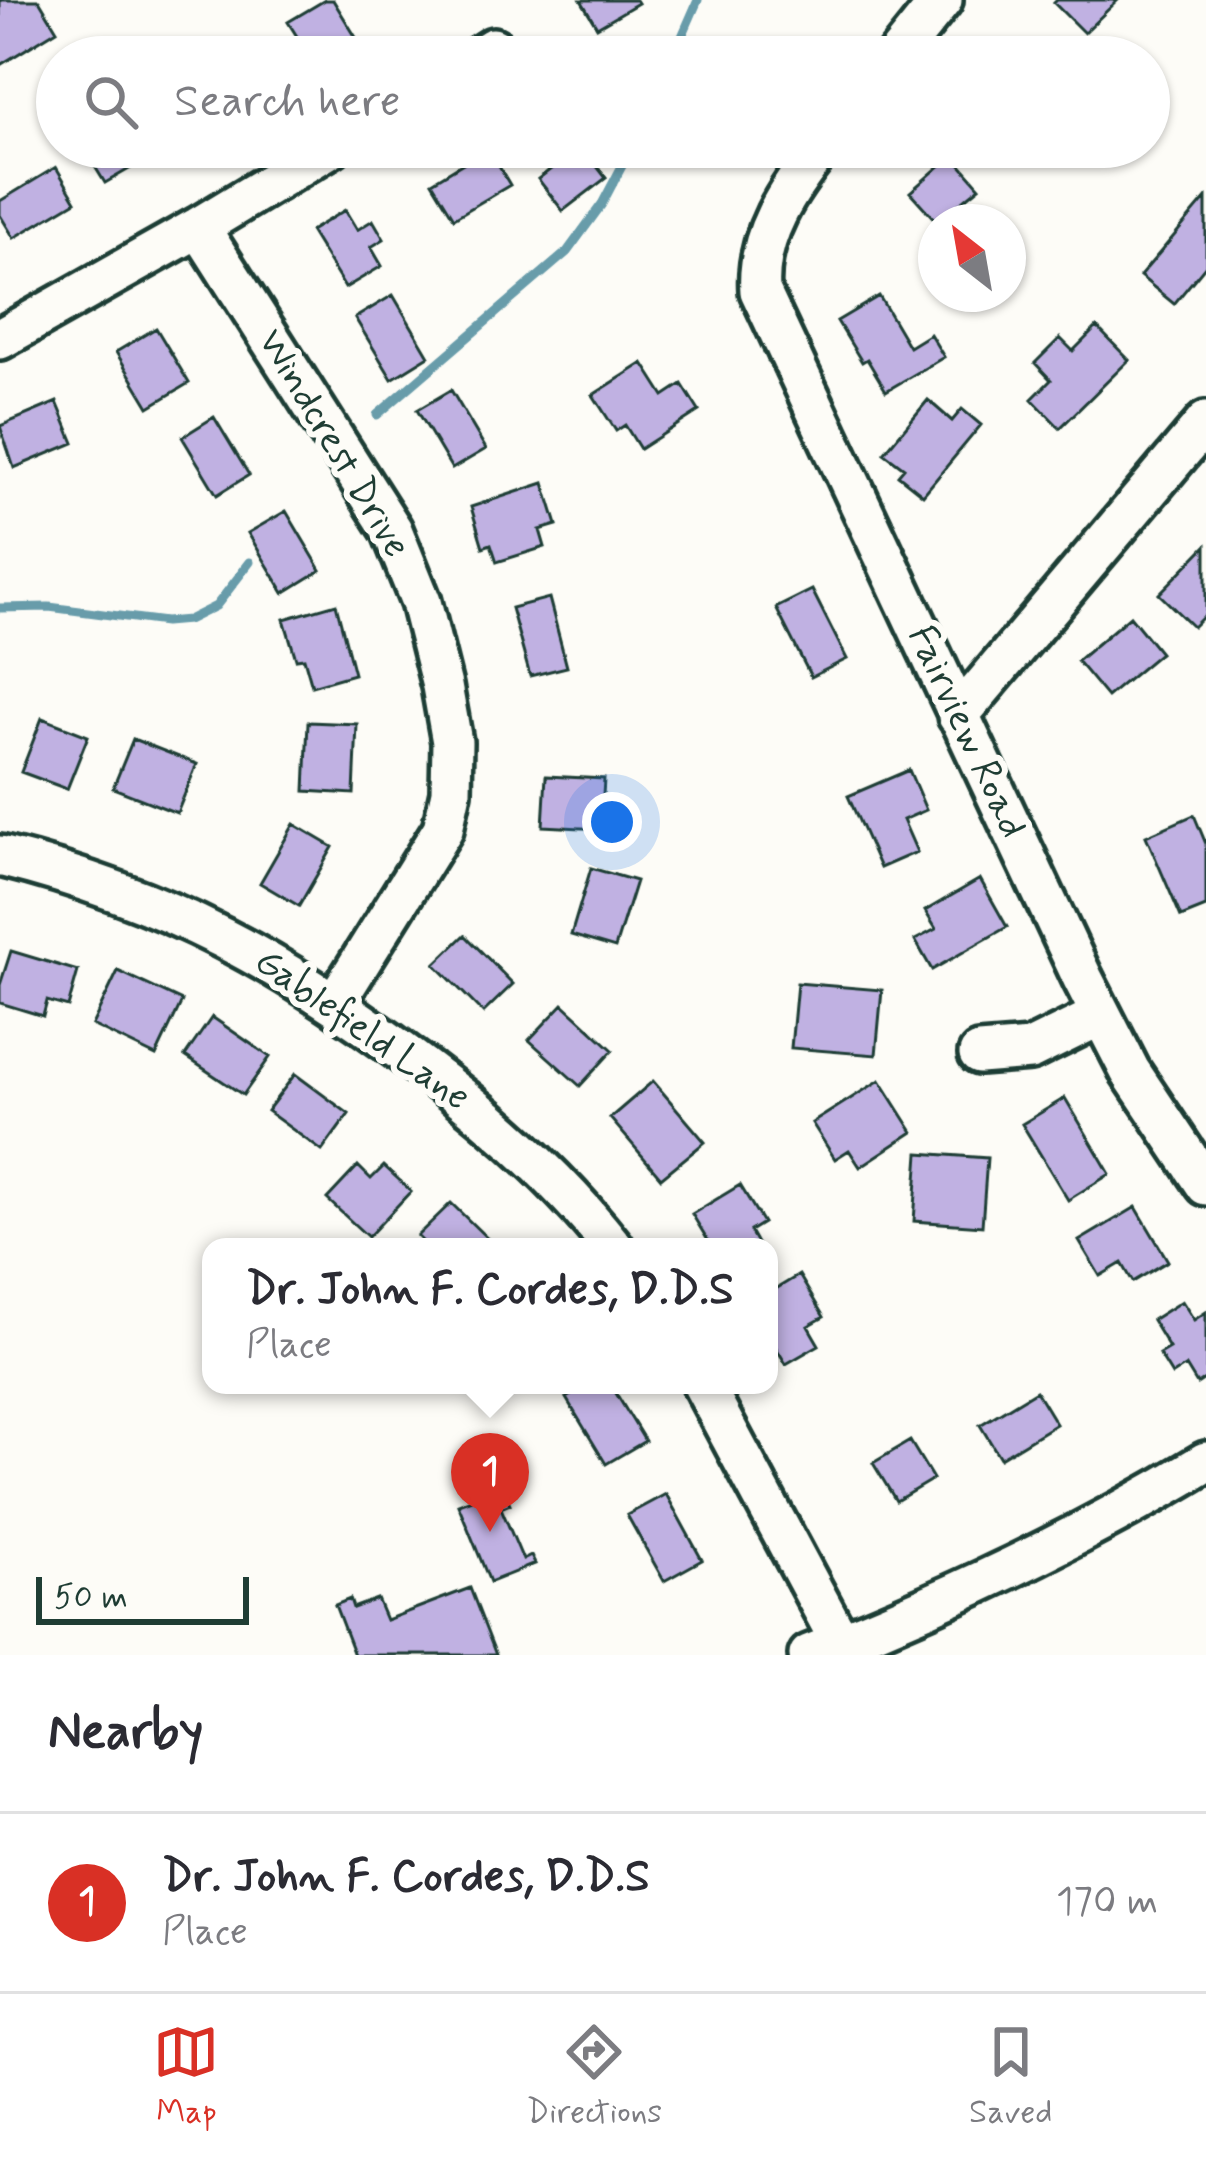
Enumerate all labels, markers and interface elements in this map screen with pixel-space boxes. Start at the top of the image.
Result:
search box [36,36,1170,168]
icon: search [78,69,144,135]
text: Search here [174,73,401,132]
north arrow [918,204,1026,312]
street label: Windcrest Drive [245,320,421,568]
street label: Fairview Road [895,618,1037,846]
your location [582,792,642,852]
street label: Gablefield Lane [244,937,480,1123]
popup [202,1238,778,1394]
text: Dr. John F. Cordes, D.D.S [246,1261,734,1320]
text: Place [246,1320,332,1371]
pin: 1 [451,1433,529,1532]
scale bar [36,1571,249,1624]
text: 50 m [54,1576,128,1620]
text: Nearby [48,1700,203,1766]
text: Dr. John F. Cordes, D.D.S [162,1848,650,1907]
text: 1 [78,1877,96,1928]
text: 170 m [1056,1877,1158,1928]
text: Place [162,1907,248,1958]
tab: Map [153,2019,219,2135]
tab: Directions [526,2019,662,2135]
tab: Saved [969,2019,1053,2135]

